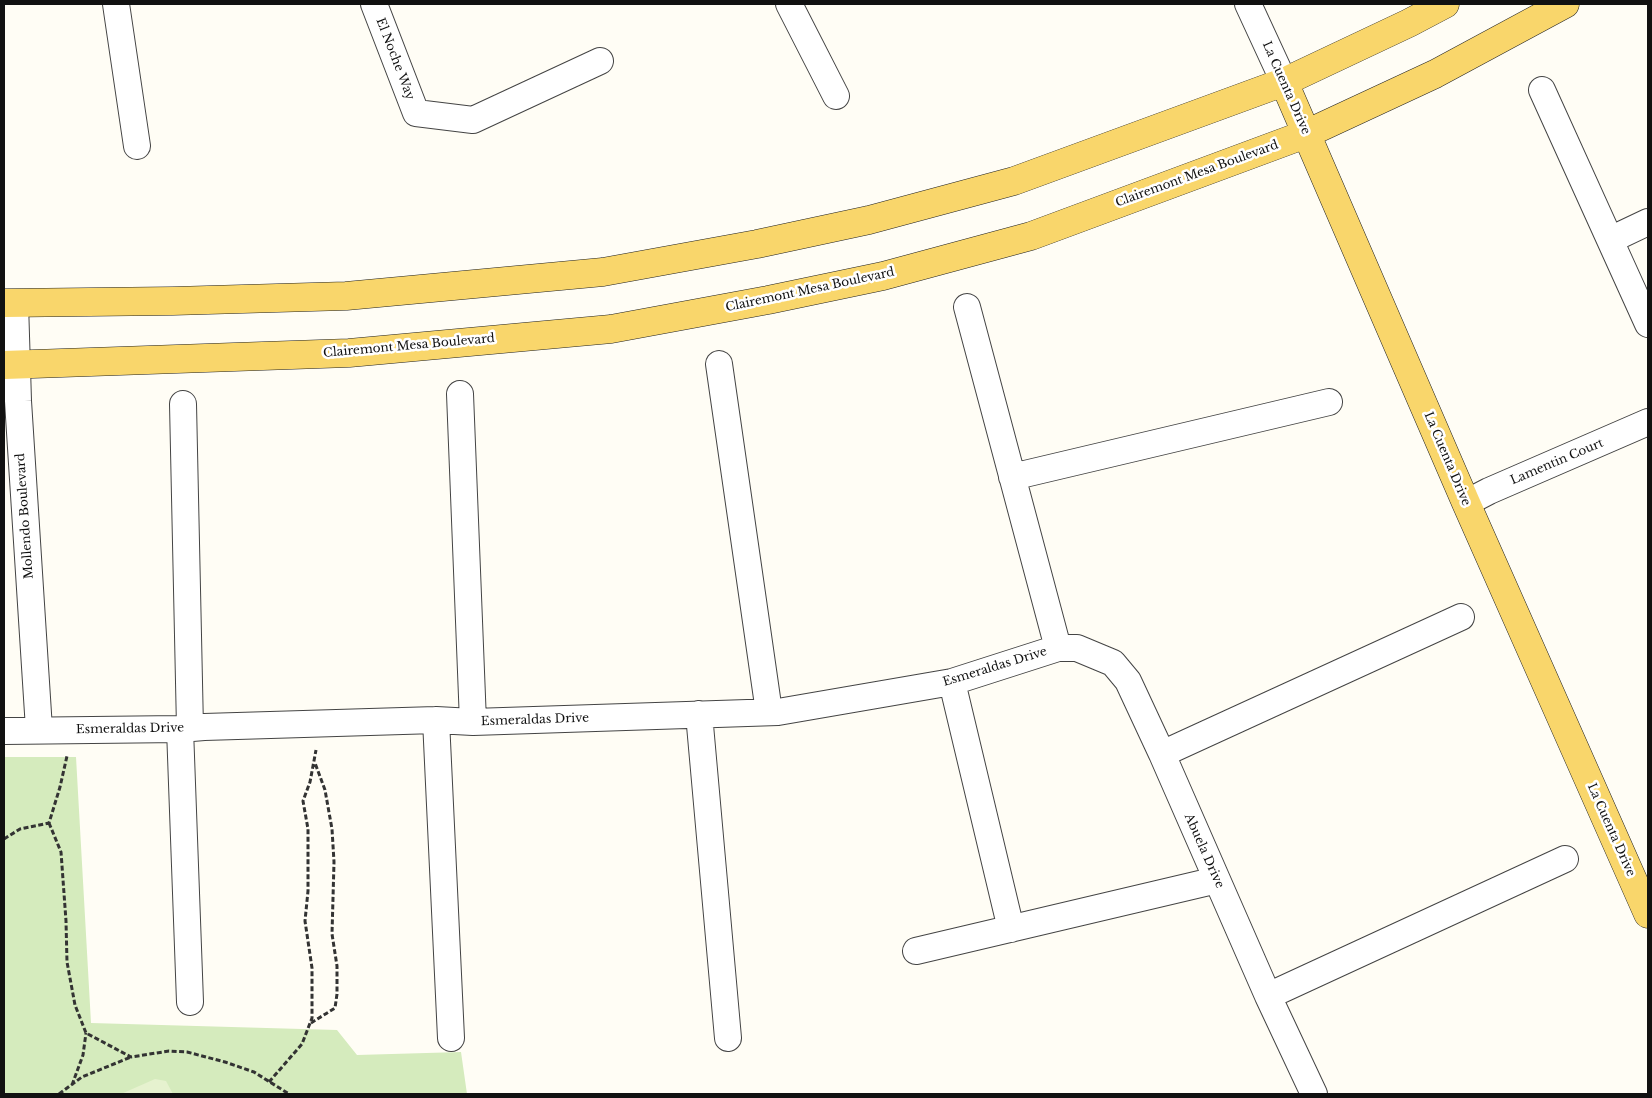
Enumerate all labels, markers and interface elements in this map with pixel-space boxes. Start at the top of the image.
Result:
street label: El Noche Way [373,16,417,102]
street label: La Cuenta Drive [1259,39,1313,137]
street label: Clairemont Mesa Boulevard [1114,138,1280,210]
street label: Clairemont Mesa Boulevard [724,265,896,315]
street label: Clairemont Mesa Boulevard [323,331,495,361]
street label: La Cuenta Drive [1421,410,1473,508]
street label: Lamentin Court [1508,436,1606,488]
street label: Mollendo Boulevard [13,453,37,579]
street label: Esmeraldas Drive [941,644,1049,690]
street label: Esmeraldas Drive [481,711,589,729]
street label: Esmeraldas Drive [76,721,184,737]
street label: La Cuenta Drive [1584,781,1638,879]
street label: Abuela Drive [1181,811,1227,891]

